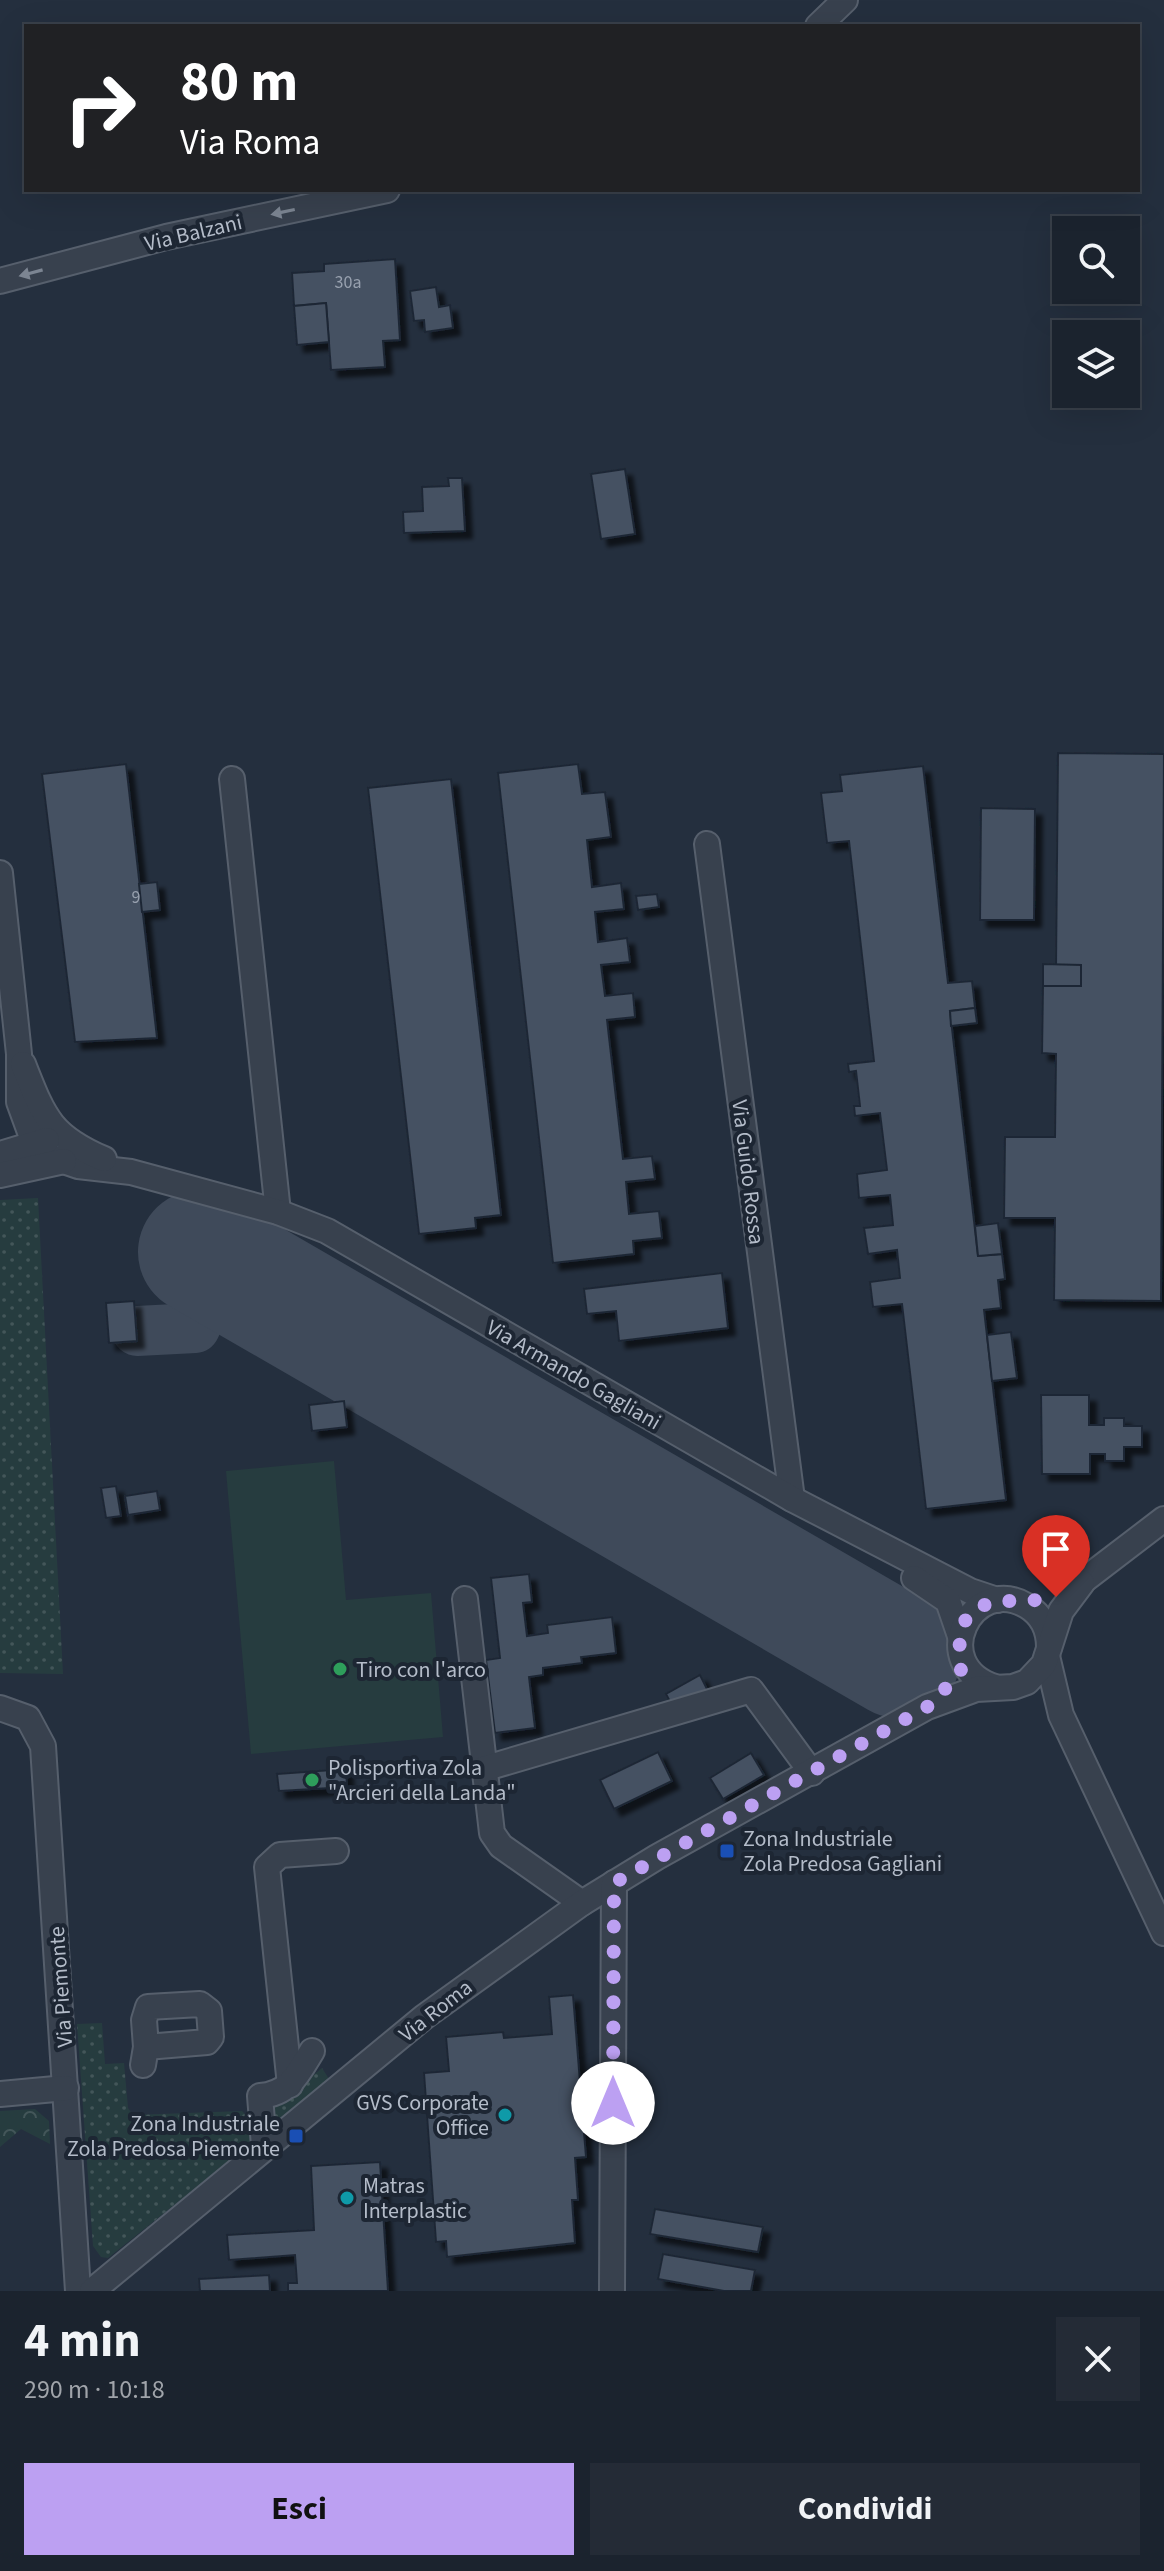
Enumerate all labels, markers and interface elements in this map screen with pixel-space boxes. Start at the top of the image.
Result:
text: 80 m [180,43,298,122]
icon: right [48,56,152,160]
text: Via Roma [180,117,320,168]
street label: Via Balzani [141,206,245,260]
one-way arrow [271,206,296,219]
map controls [1052,216,1140,408]
button: search [1052,216,1140,304]
one-way arrow [18,267,42,280]
house number: 30a [335,270,361,295]
button: layers [1052,320,1140,408]
house number: 9 [132,885,141,910]
street label: Via Guido Rossa [723,1098,773,1246]
street label: Via Armando Gagliani [480,1312,667,1438]
pin [1022,1515,1090,1597]
icon: arrive [1034,1527,1078,1571]
place label: Tiro con l'arco [356,1654,486,1686]
marker: Tiro con l'arco [331,1660,349,1678]
place label: Polisportiva Zola "Arcieri della Landa" [328,1752,516,1809]
marker: Polisportiva Zola "Arcieri della Landa" [303,1771,321,1789]
place label: Zona Industriale Zola Predosa Gagliani [743,1823,942,1880]
marker: Zona Industriale Zola Predosa Gagliani [718,1842,736,1860]
street label: Via Piemonte [41,1925,81,2049]
street label: Via Roma [392,1972,479,2050]
position arrow [571,2061,655,2145]
place label: GVS Corporate Office [356,2087,489,2144]
marker: GVS Corporate Office [496,2106,514,2124]
place label: Zona Industriale Zola Predosa Piemonte [67,2108,280,2165]
marker: Zona Industriale Zola Predosa Piemonte [287,2127,305,2145]
place label: Matras Interplastic [363,2170,467,2227]
marker: Matras Interplastic [338,2189,356,2207]
text: 4 min [24,2307,141,2375]
button: close [1056,2317,1140,2401]
text: 290 m · 10:18 [24,2371,165,2408]
button: Esci [24,2463,574,2555]
button: Condividi [590,2463,1140,2555]

